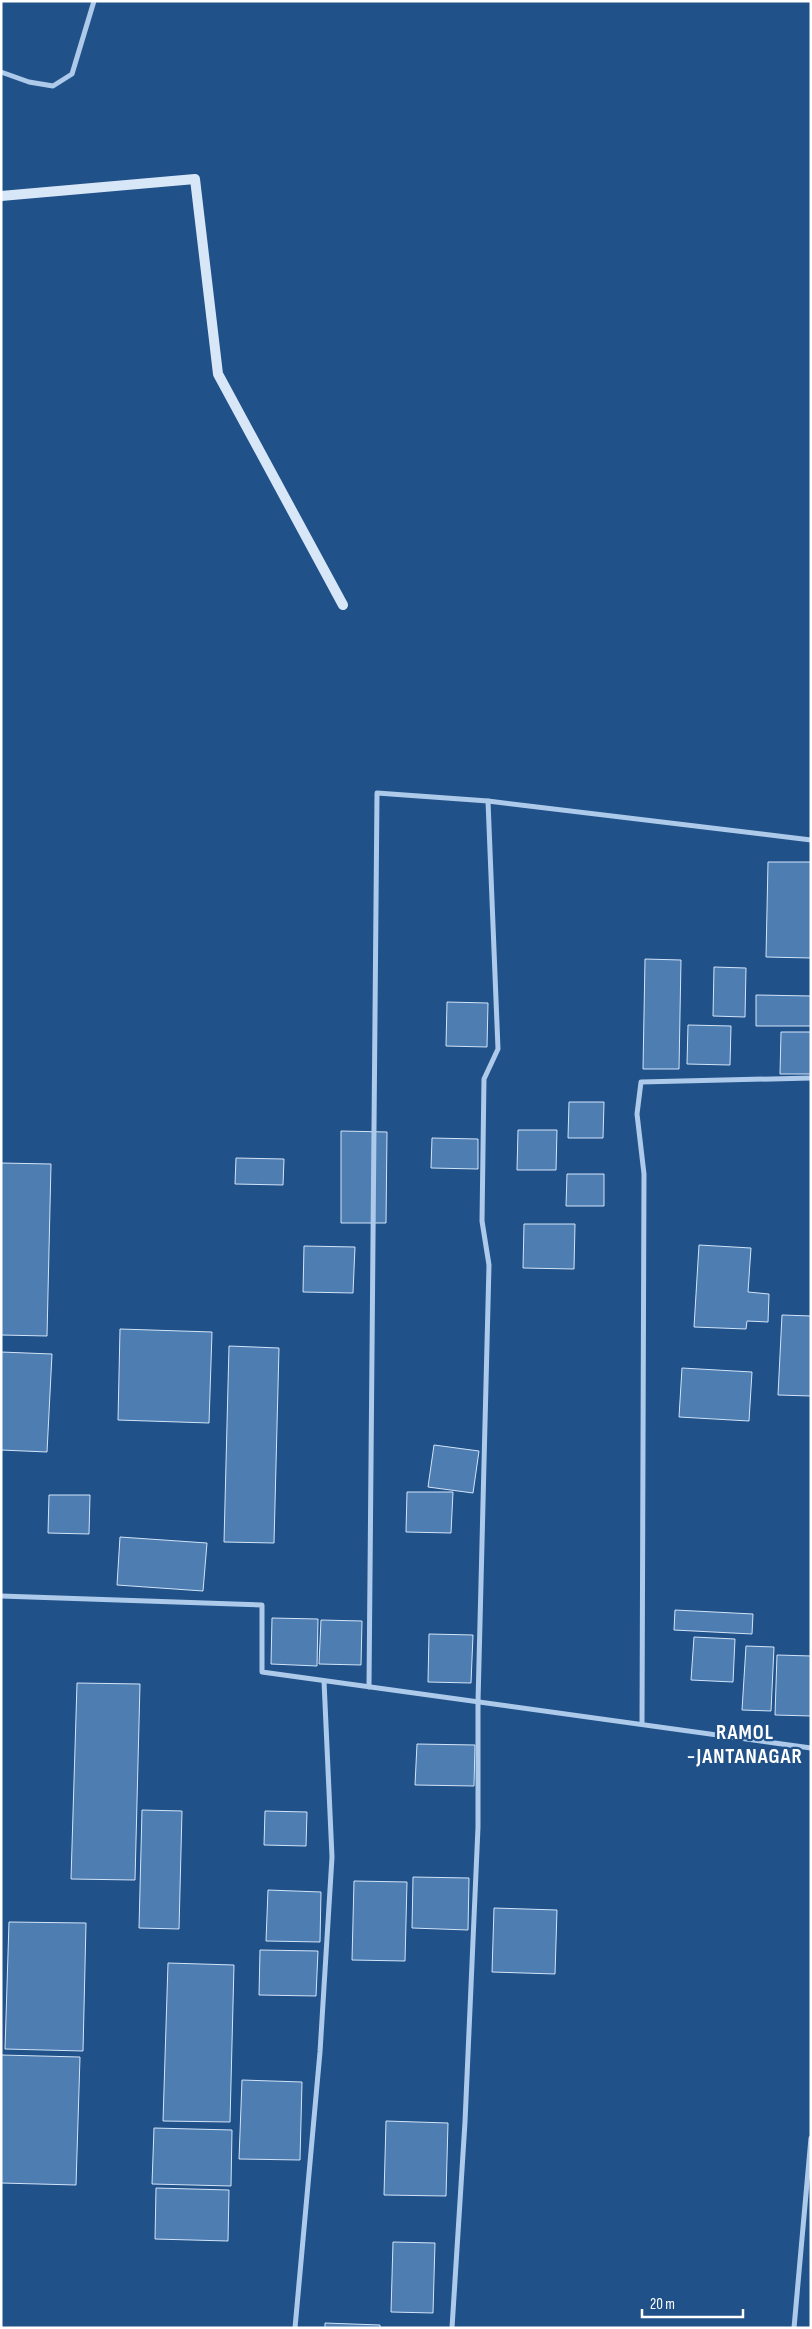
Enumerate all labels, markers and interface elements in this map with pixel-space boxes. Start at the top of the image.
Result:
district label: RAMOL -JANTANAGAR [687,1720,803,1769]
scale bar [642,2286,743,2318]
text: 20 m [650,2295,675,2314]

